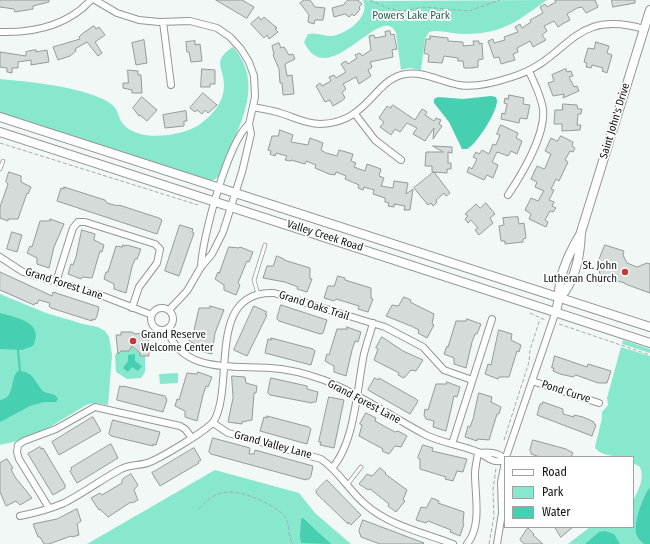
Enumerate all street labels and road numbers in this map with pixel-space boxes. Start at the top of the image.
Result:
street label: Saint John's Drive [597,82,633,160]
street label: Valley Creek Road [285,217,365,255]
street label: Grand Forest Lane [23,265,105,303]
street label: Grand Oaks Trail [277,288,351,324]
street label: Grand Forest Lane [325,377,403,427]
street label: Pond Curve [540,378,592,406]
street label: Grand Valley Lane [233,428,313,462]

